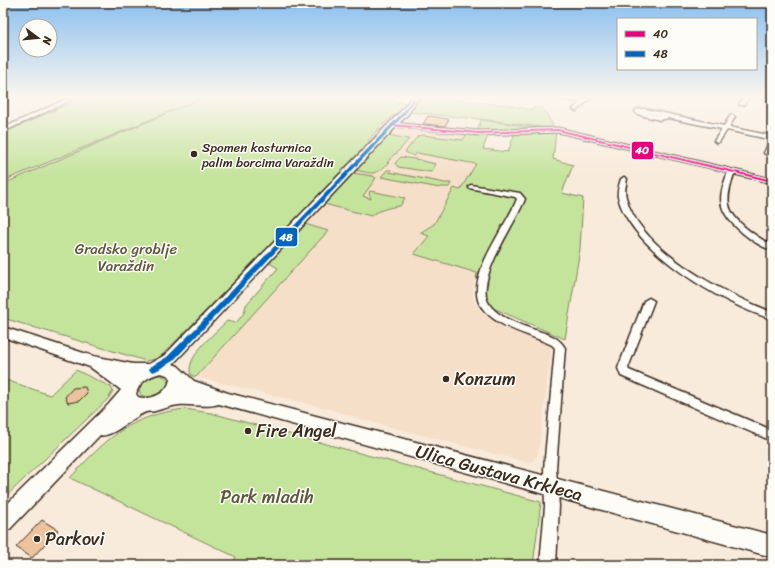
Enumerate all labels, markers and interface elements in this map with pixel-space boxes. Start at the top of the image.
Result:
north arrow [18,18,58,58]
legend [617,18,757,70]
text: 40 [653,23,669,45]
text: N [37,33,58,47]
text: 48 [653,43,668,65]
place label: Spomen kosturnica palim borcima Varaždin [201,136,334,174]
line badge: 40 [631,141,654,160]
text: 40 [634,141,649,160]
marker: Spomen kosturnica palim borcima Varaždin [189,149,199,159]
line badge: 48 [275,227,298,247]
text: 48 [278,228,293,247]
park label: Gradsko groblje Varaždin [75,236,177,279]
place label: Konzum [454,363,516,395]
marker: Konzum [441,374,451,384]
place label: Fire Angel [256,415,337,447]
marker: Fire Angel [243,426,253,436]
street label: Ulica Gustava Krkleca [412,435,586,511]
park label: Park mladih [220,481,314,513]
place label: Parkovi [45,523,105,555]
marker: Parkovi [32,534,42,544]

